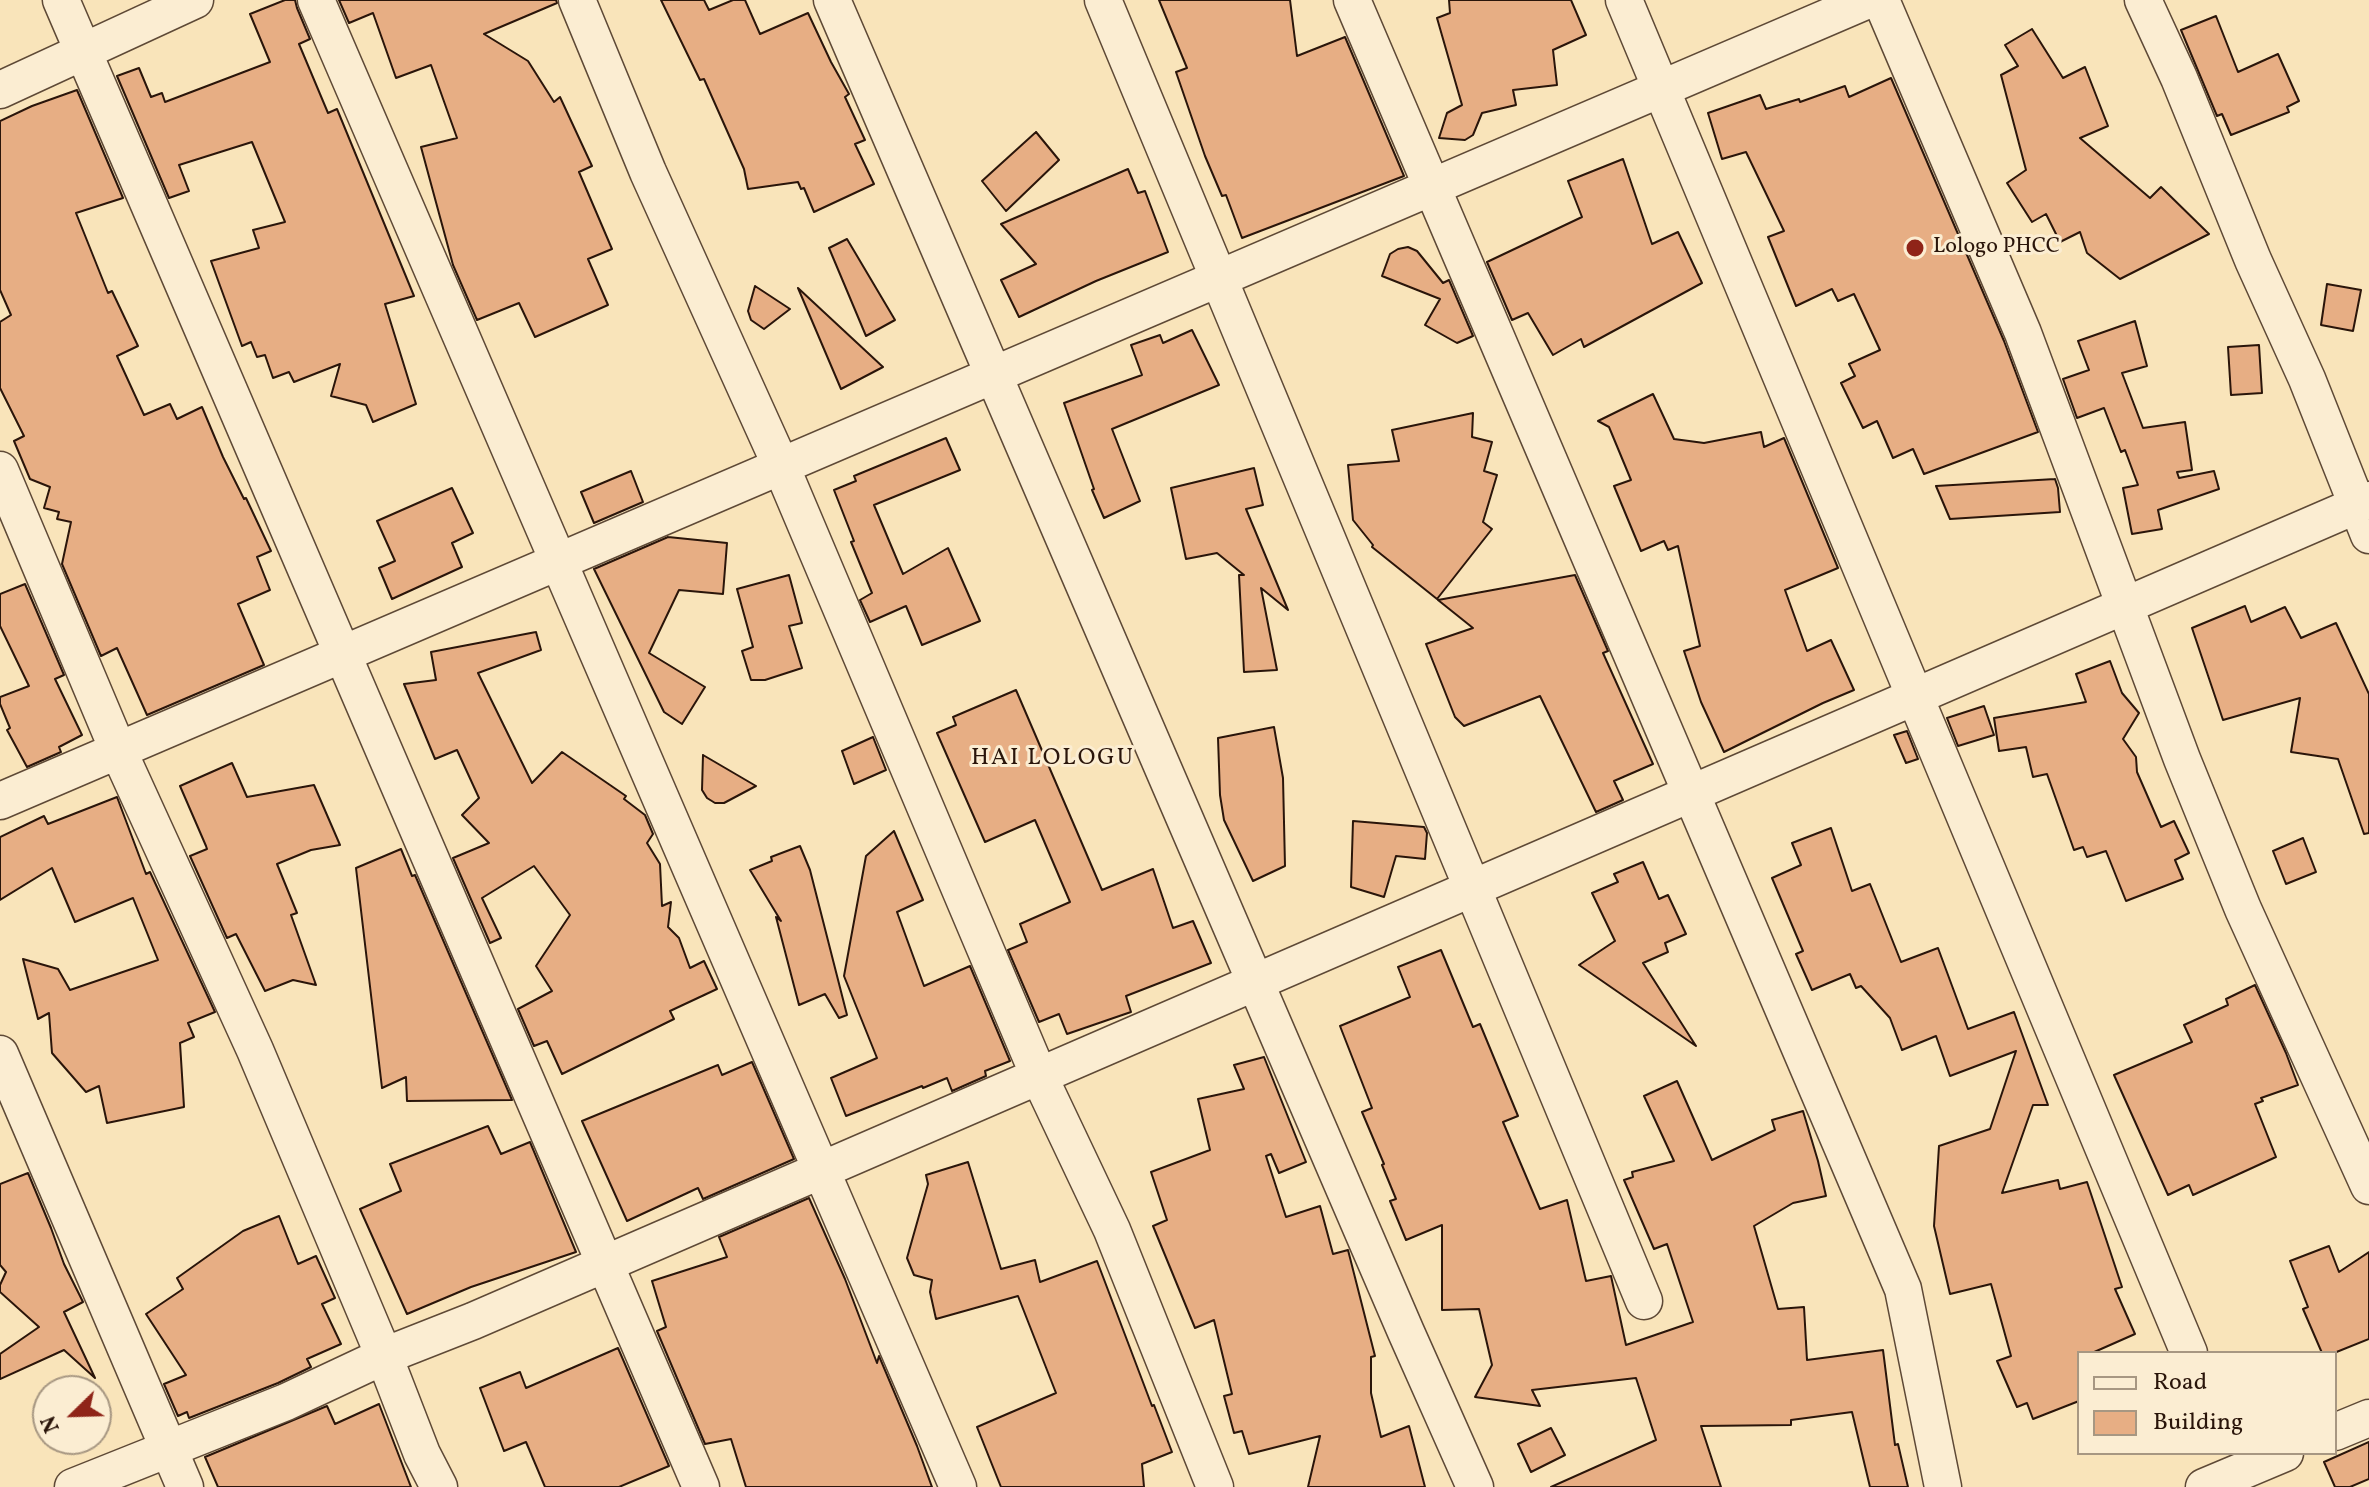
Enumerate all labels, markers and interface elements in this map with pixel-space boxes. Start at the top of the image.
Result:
place label: Lologo PHCC [1933,235,2060,261]
marker: Lologo PHCC [1904,237,1926,259]
district label: HAI LOLOGU [971,746,1135,774]
legend [2077,1351,2337,1455]
text: Road [2153,1366,2207,1400]
north arrow [32,1375,112,1455]
text: Building [2153,1406,2243,1440]
text: N [34,1410,69,1437]

